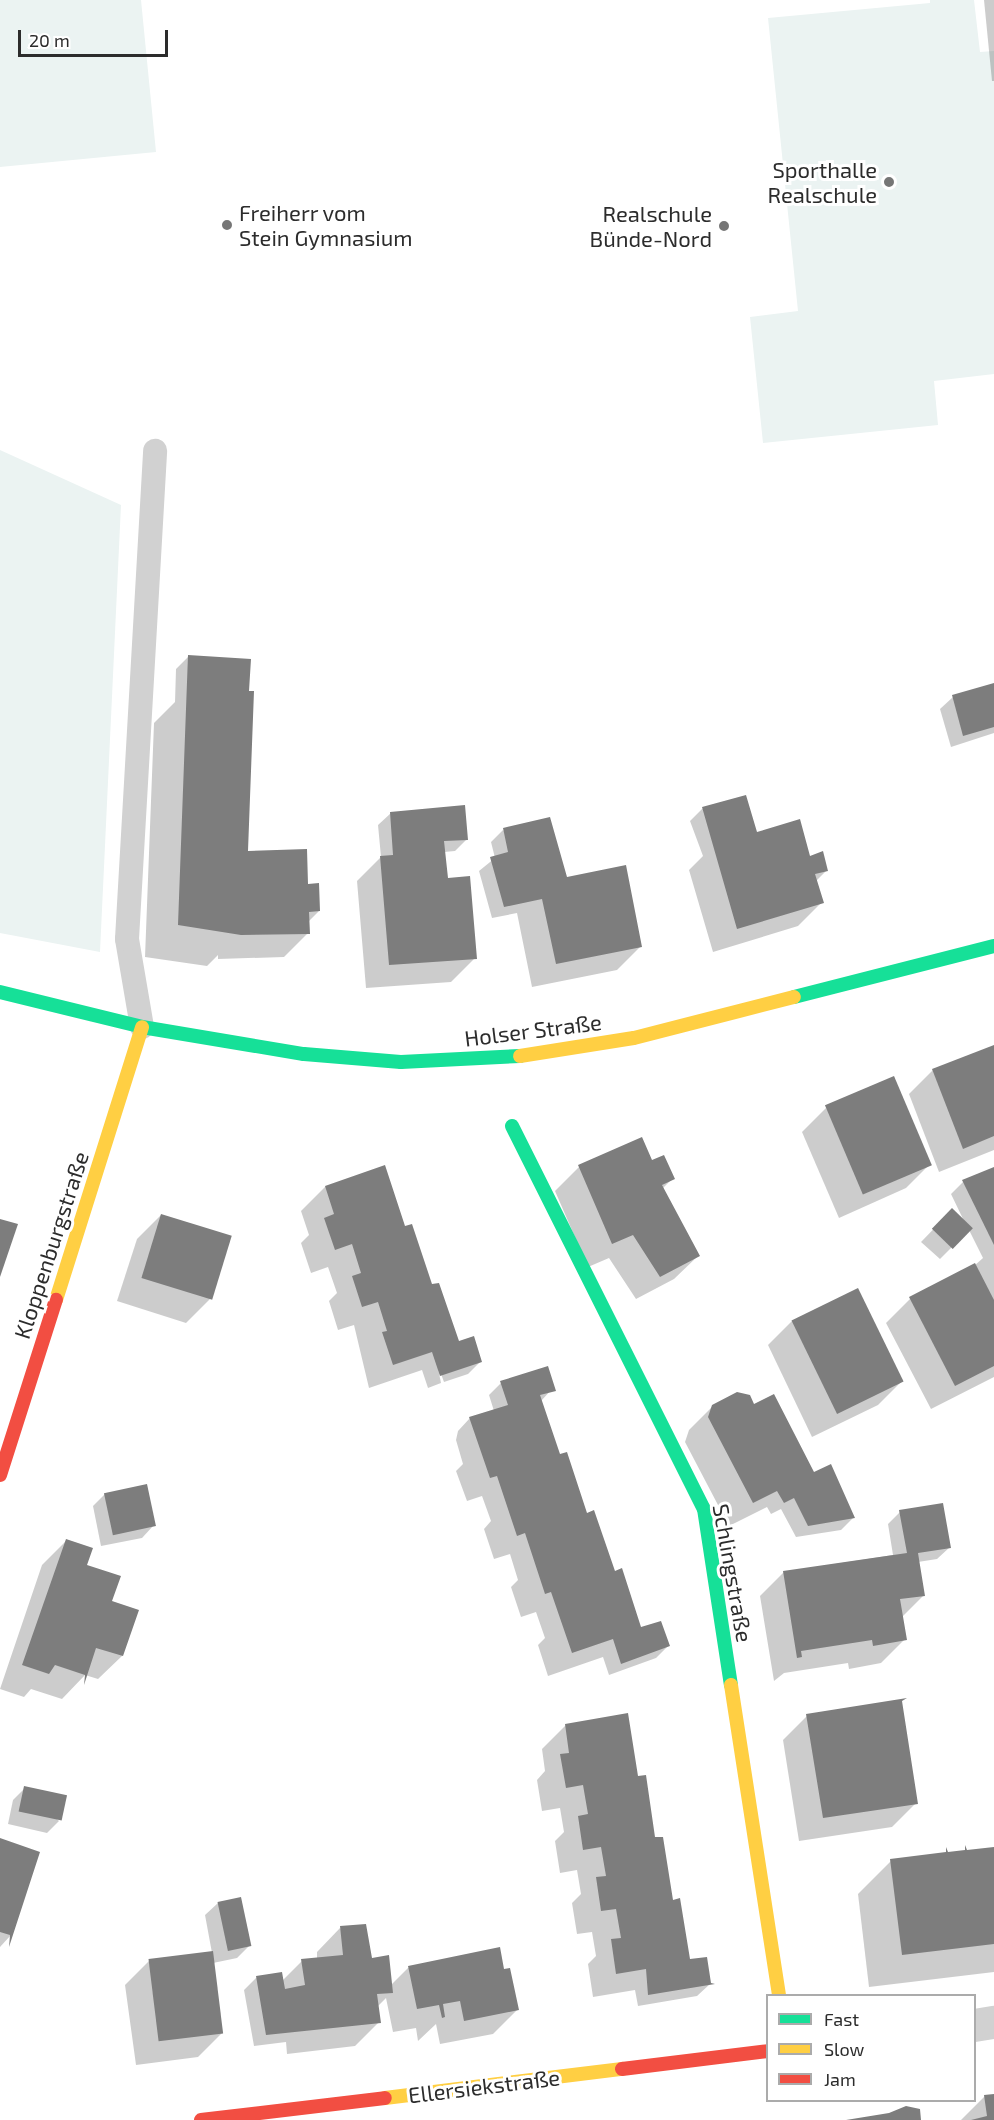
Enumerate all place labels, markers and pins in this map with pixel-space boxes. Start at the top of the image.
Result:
place label: Sporthalle Realschule [767,156,877,208]
marker: Sporthalle Realschule [882,175,896,189]
place label: Freiherr vom Stein Gymnasium [239,199,413,250]
place label: Realschule Bünde-Nord [590,200,712,252]
marker: Freiherr vom Stein Gymnasium [220,218,234,232]
marker: Realschule Bünde-Nord [717,219,731,233]

